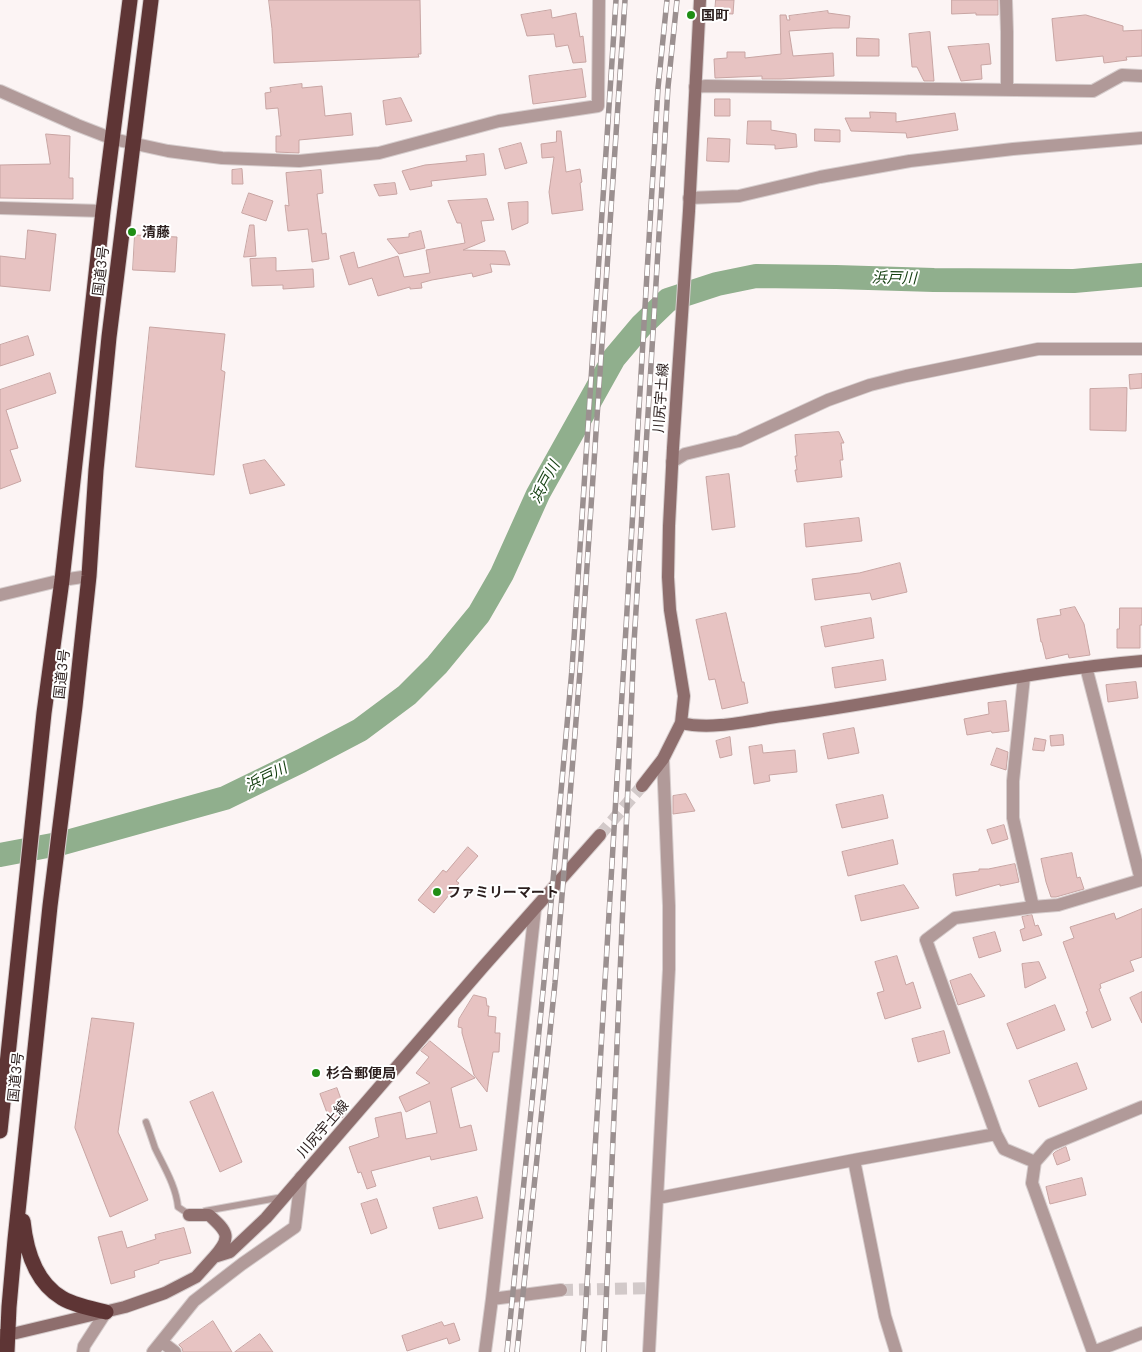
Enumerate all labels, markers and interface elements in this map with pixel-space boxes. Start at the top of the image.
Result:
place label: 国町 [701,7,729,23]
marker: 国町 [685,9,697,21]
place label: 清藤 [142,224,170,240]
marker: 清藤 [126,226,138,238]
street label: 国道3号 [90,245,112,297]
water label: 浜戸川 [871,269,917,287]
street label: 川尻宇土線 [650,362,672,434]
water label: 浜戸川 [526,458,564,506]
street label: 国道3号 [51,648,73,700]
water label: 浜戸川 [242,759,290,795]
place label: ファミリーマート [447,884,559,900]
marker: ファミリーマート [431,886,443,898]
street label: 国道3号 [5,1051,27,1103]
place label: 杉合郵便局 [326,1065,396,1081]
marker: 杉合郵便局 [310,1067,322,1079]
street label: 川尻宇土線 [294,1097,352,1161]

